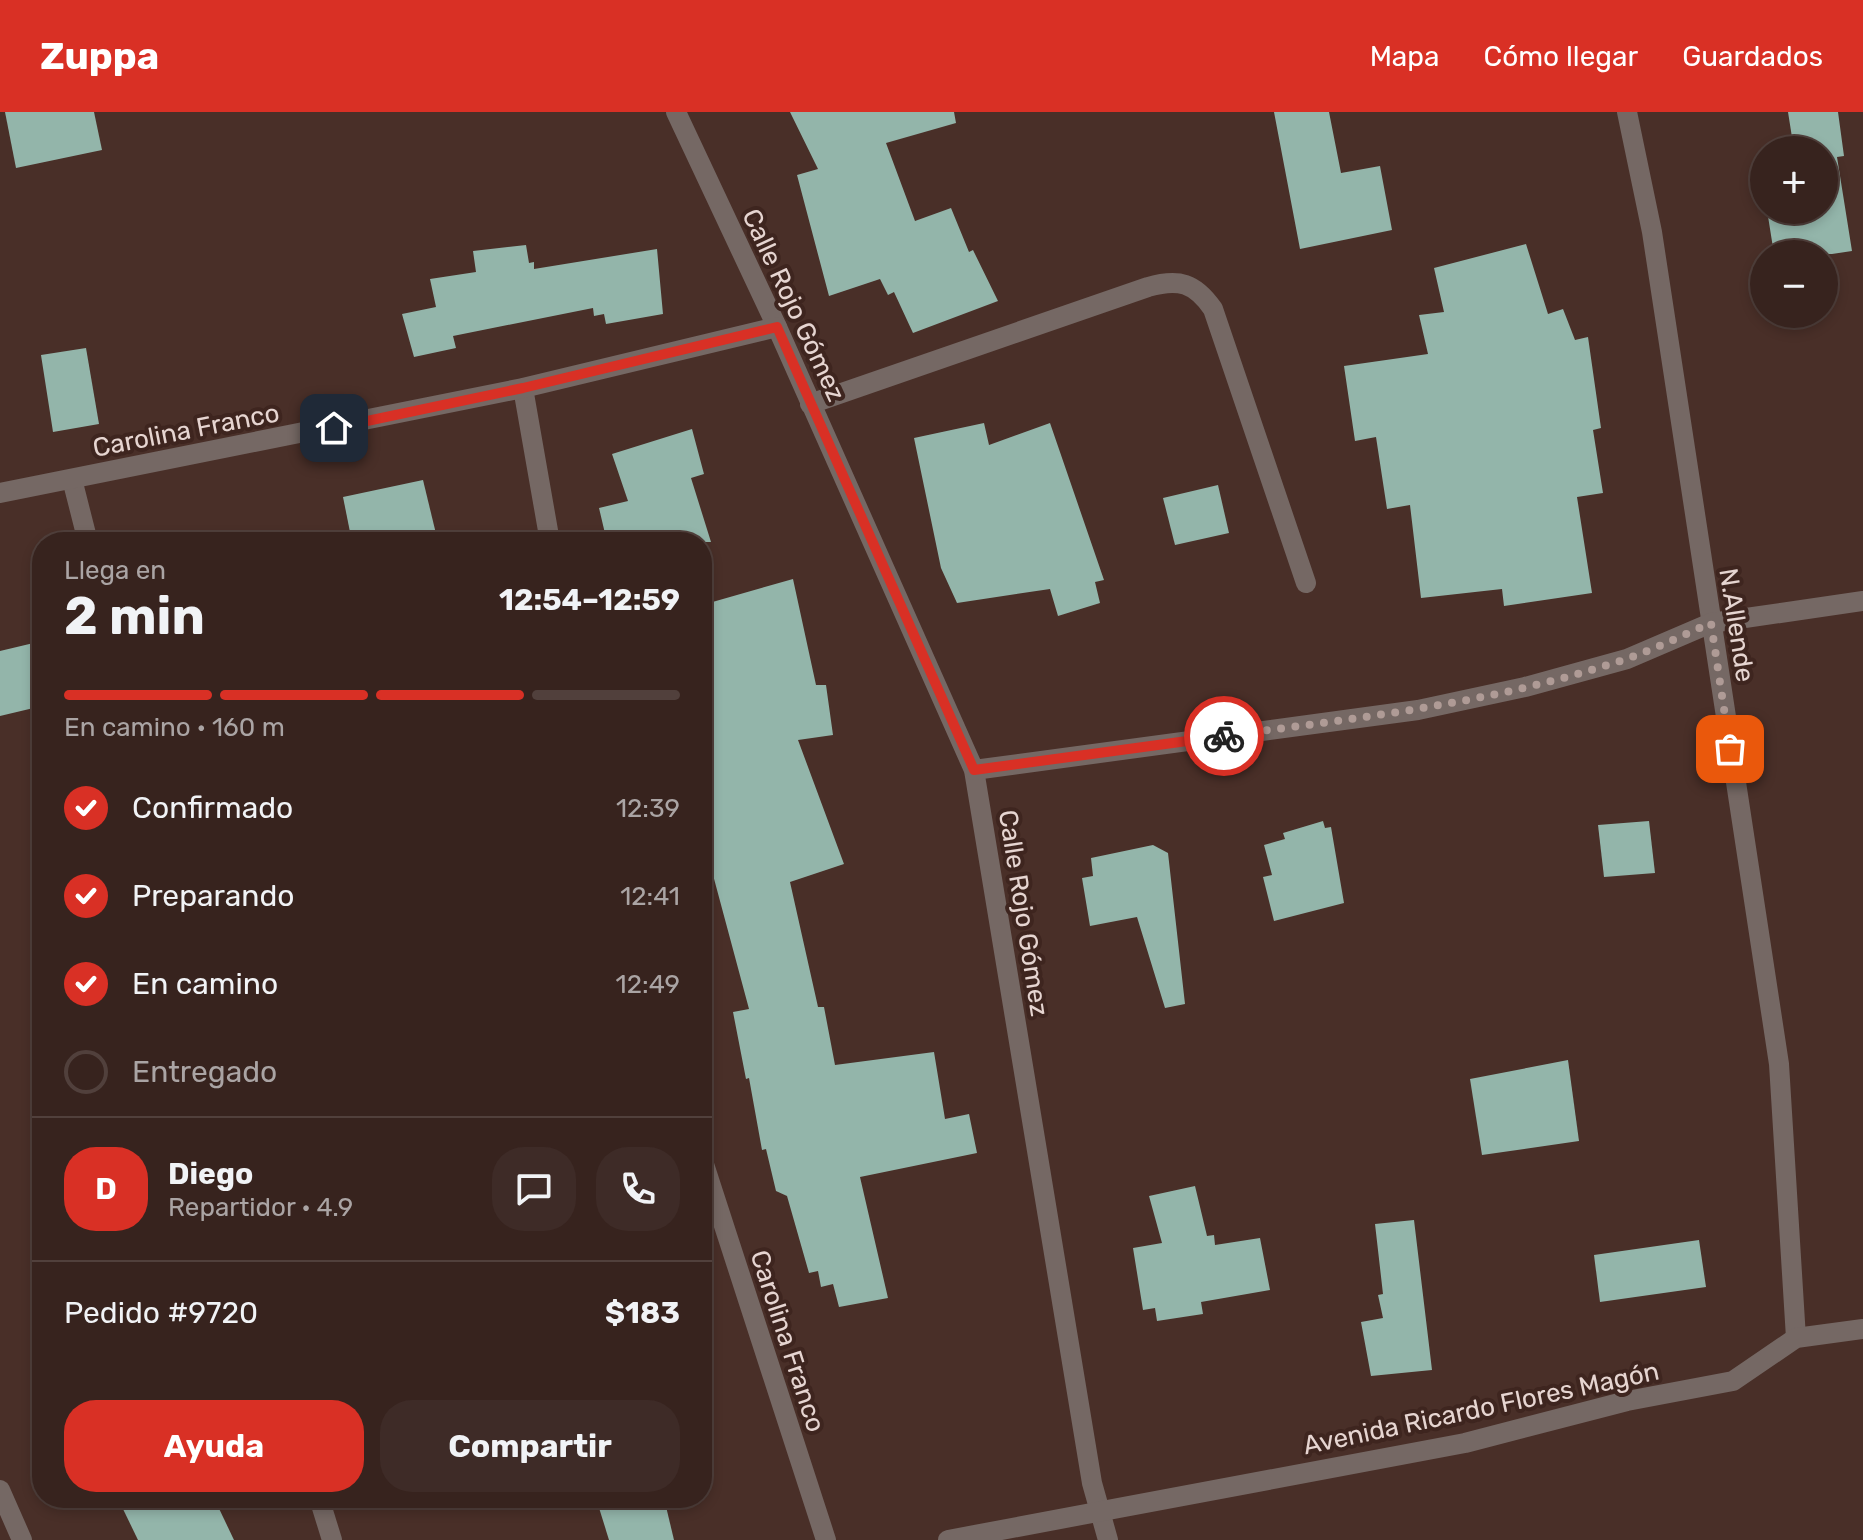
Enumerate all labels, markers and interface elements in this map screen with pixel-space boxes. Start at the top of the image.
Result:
text: Zuppa [40,33,159,79]
text: Mapa [1370,40,1439,73]
text: Cómo llegar [1483,40,1638,73]
text: Guardados [1682,40,1823,73]
map controls [1750,136,1838,328]
button: + [1750,136,1838,224]
street label: Calle Rojo Gómez [735,204,852,406]
button: − [1750,240,1838,328]
pin [300,394,368,462]
street label: Carolina Franco [90,397,282,464]
icon: home [312,406,356,450]
text: Llega en [64,555,166,586]
street label: N.Allende [1712,566,1761,684]
text: 12:54–12:59 [499,582,680,618]
text: 2 min [64,585,205,647]
courier [1184,696,1264,776]
text: En camino · 160 m [64,712,285,743]
icon: bike [1202,714,1246,758]
pin [1696,715,1764,783]
icon: bag [1708,727,1752,771]
icon: check [64,786,108,830]
text: Confirmado [132,790,293,826]
text: 12:39 [616,793,680,824]
street label: Calle Rojo Gómez [992,808,1055,1018]
icon: check [64,874,108,918]
text: Preparando [132,878,295,914]
text: 12:41 [620,881,680,912]
icon: check [64,962,108,1006]
text: En camino [132,966,278,1002]
text: 12:49 [616,969,680,1000]
text: Entregado [132,1054,277,1090]
button: chat [492,1147,576,1231]
button: phone [596,1147,680,1231]
text: Diego [168,1156,253,1192]
text: D [95,1171,117,1207]
text: Repartidor · 4.9 [168,1192,353,1223]
street label: Carolina Franco [744,1246,831,1436]
text: Pedido #9720 [64,1295,258,1331]
text: $183 [605,1295,680,1331]
street label: Avenida Ricardo Flores Magón [1300,1356,1662,1461]
button: Ayuda [64,1400,364,1492]
button: Compartir [380,1400,680,1492]

